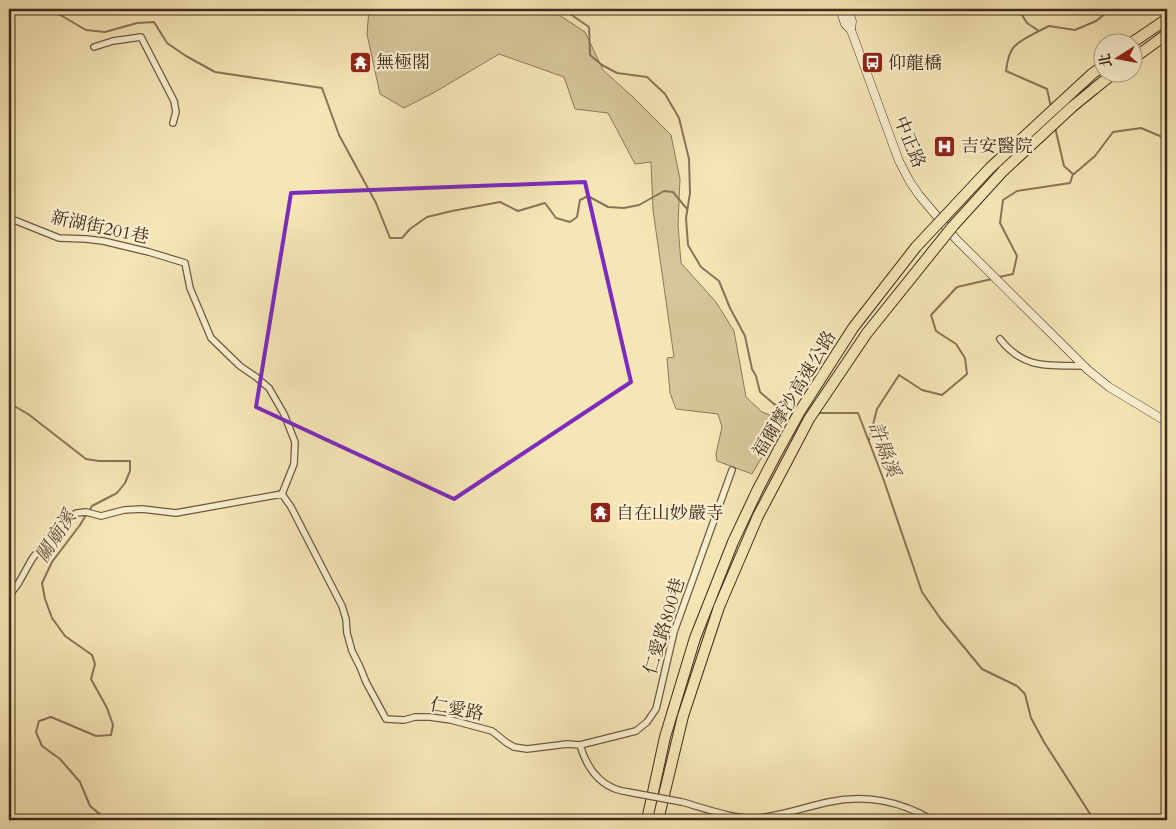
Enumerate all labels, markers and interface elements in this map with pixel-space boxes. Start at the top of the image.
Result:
north arrow [1094,32,1144,82]
temple icon: 無極閣 [348,50,372,74]
place label: 無極閣 [376,50,430,75]
bus stop icon: 仰龍橋 [860,51,884,75]
place label: 仰龍橋 [888,51,942,76]
text: 北 [1095,52,1116,69]
street label: 中正路 [888,112,931,172]
hospital icon: 吉安醫院 [933,134,957,158]
place label: 吉安醫院 [961,134,1033,159]
street label: 新湖街201巷 [49,205,151,250]
street label: 福爾摩沙高速公路 [747,326,842,462]
water label: 許縣溪 [862,418,907,482]
temple icon: 自在山妙嚴寺 [588,501,612,525]
place label: 自在山妙嚴寺 [616,501,724,526]
water label: 關廟溪 [29,504,83,568]
street label: 仁愛路800巷 [638,575,691,677]
street label: 仁愛路 [428,692,486,727]

